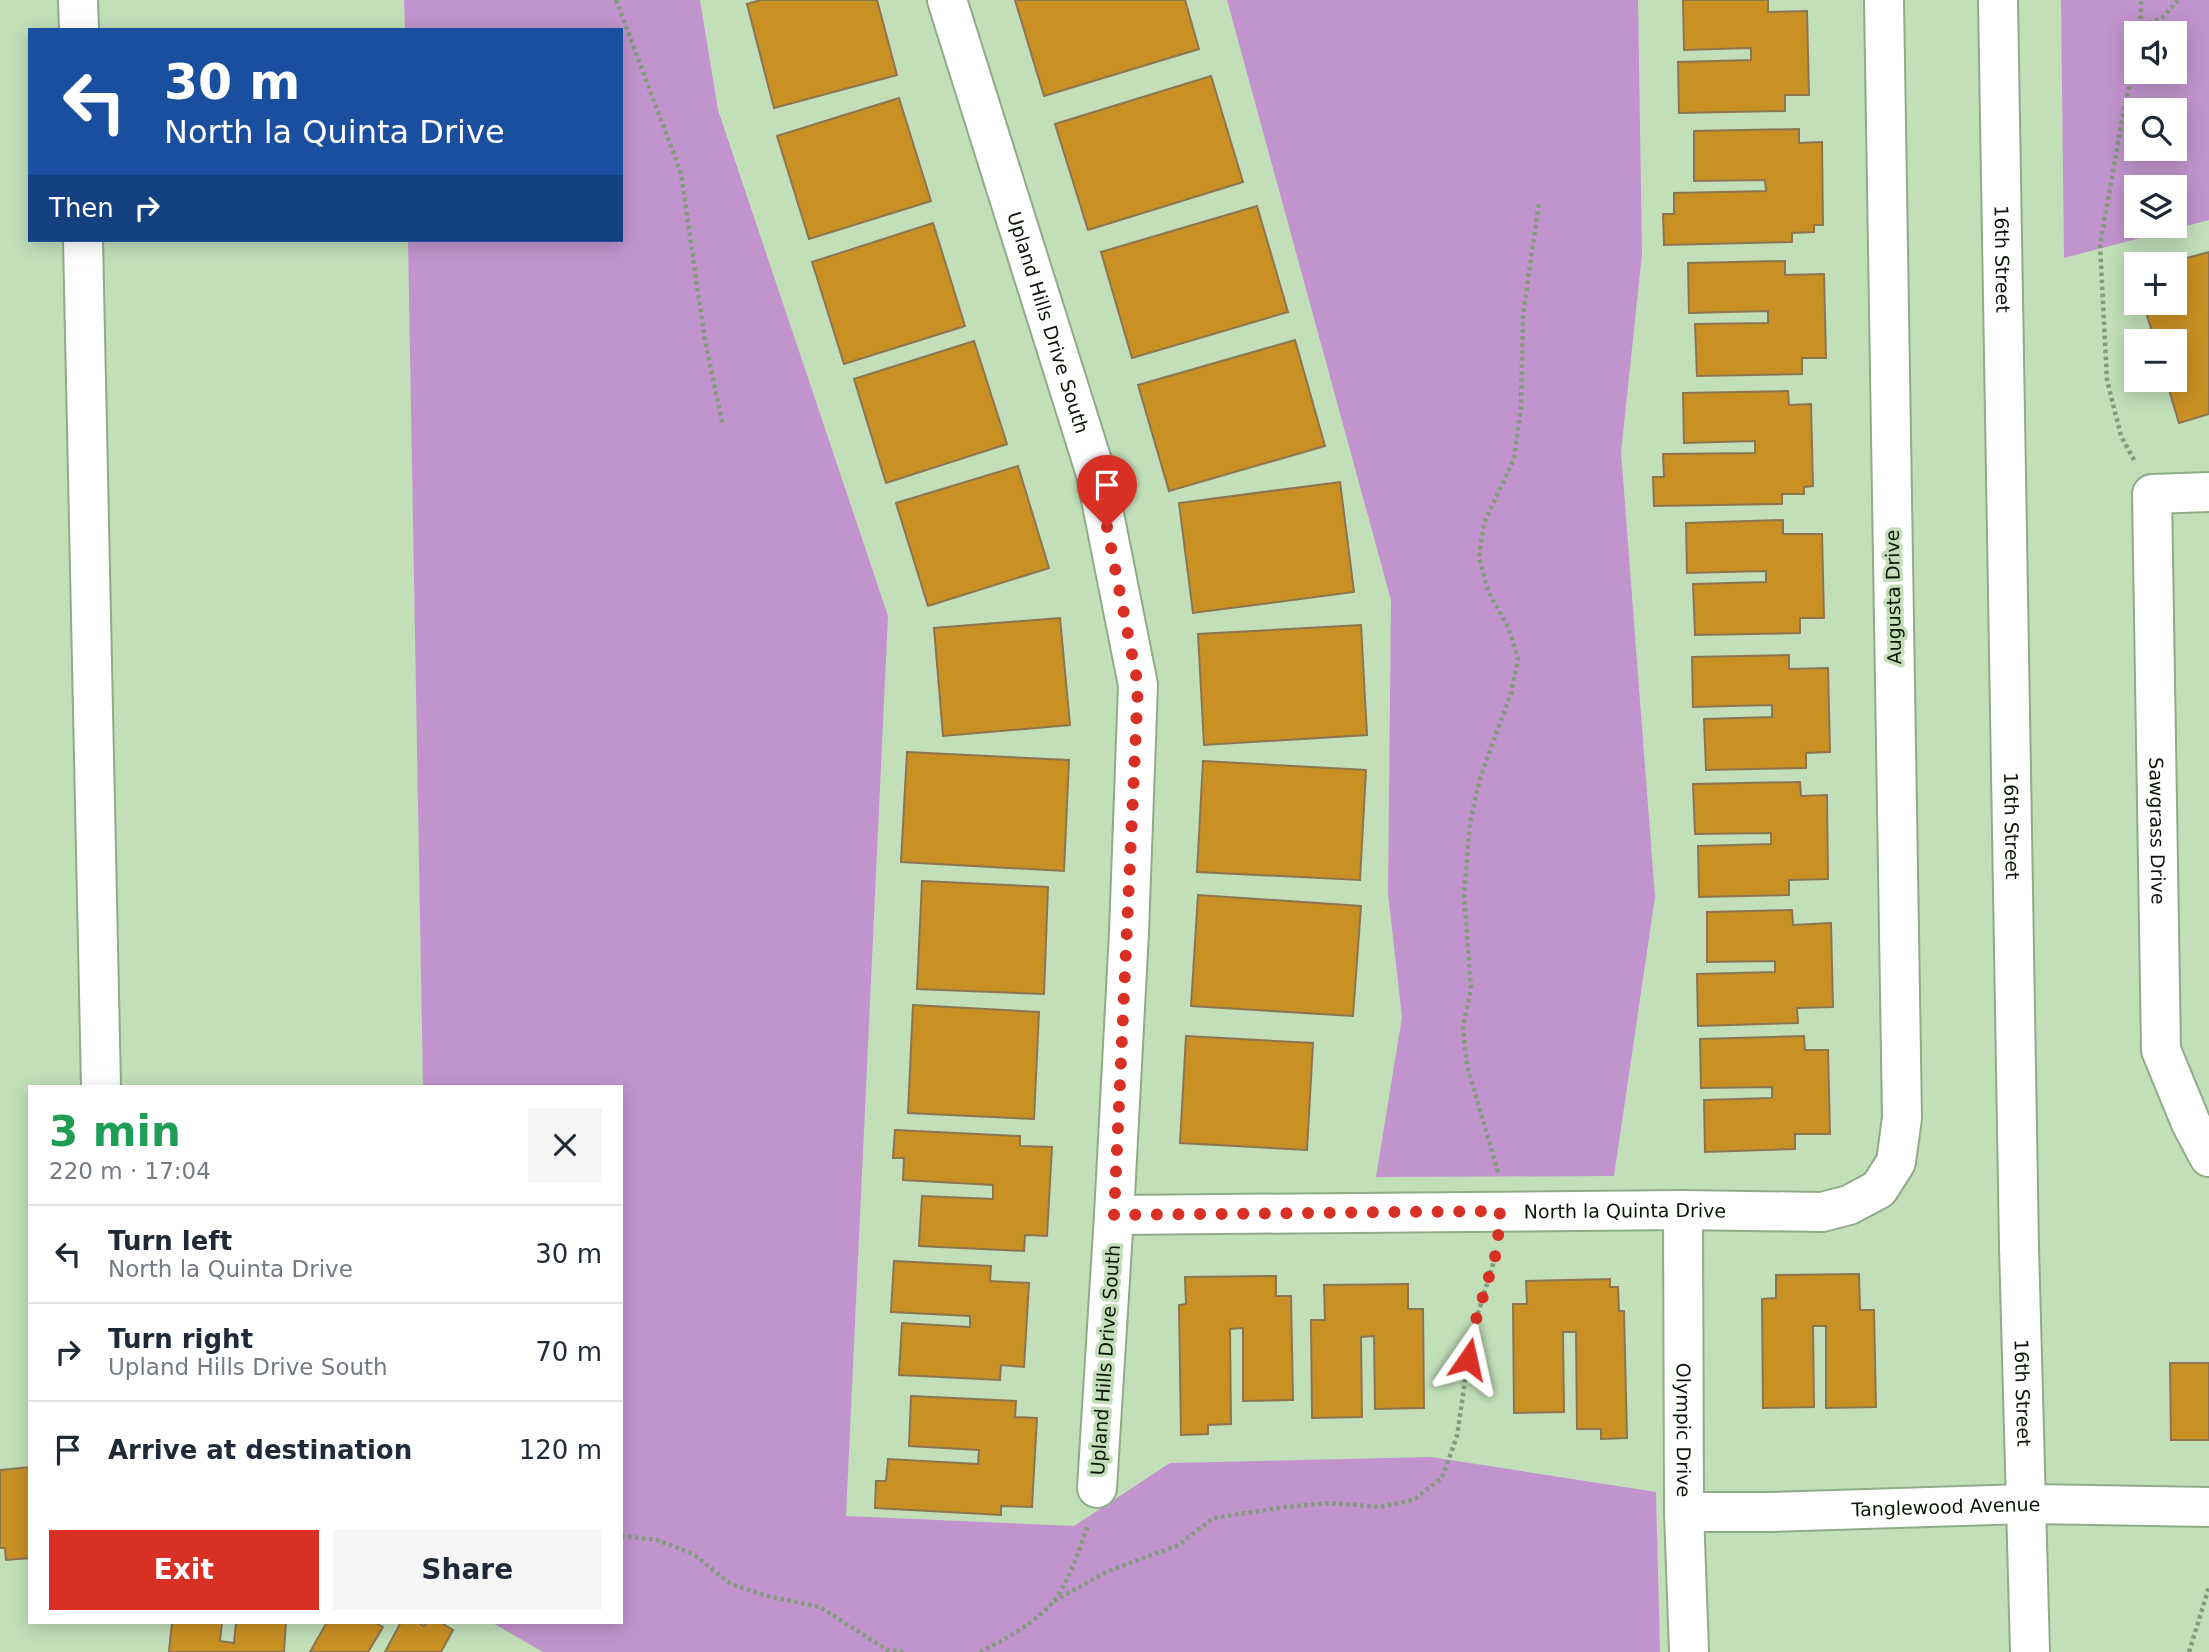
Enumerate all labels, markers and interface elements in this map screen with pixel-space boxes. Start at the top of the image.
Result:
map controls [2124,21,2187,392]
button: sound [2124,21,2187,84]
text: 30 m [164,54,300,111]
icon: left [49,56,140,147]
button: search [2124,98,2187,161]
text: North la Quinta Drive [164,113,505,151]
button: layers [2124,175,2187,238]
icon: right [128,189,166,227]
text: Then [49,193,114,223]
street label: 16th Street [1990,205,2014,313]
street label: Upland Hills Drive South [1003,209,1094,436]
button: + [2124,252,2187,315]
button: − [2124,329,2187,392]
pin [1077,455,1137,527]
icon: arrive [1088,466,1126,504]
street label: Augusta Drive [1881,529,1905,665]
street label: Sawgrass Drive [2145,757,2170,905]
street label: 16th Street [2000,772,2024,880]
text: 3 min [49,1107,181,1156]
button: close [528,1108,602,1182]
text: 220 m · 17:04 [49,1158,211,1184]
street label: North la Quinta Drive [1524,1199,1726,1222]
text: Turn left [108,1226,232,1256]
icon: left [49,1235,87,1273]
text: 30 m [535,1239,602,1269]
street label: Upland Hills Drive South [1086,1244,1124,1476]
text: North la Quinta Drive [108,1256,353,1282]
position arrow [1431,1322,1505,1396]
text: Turn right [108,1324,253,1354]
icon: right [49,1333,87,1371]
text: 70 m [535,1337,602,1367]
street label: 16th Street [2011,1339,2035,1447]
text: Upland Hills Drive South [108,1354,388,1380]
street label: Olympic Drive [1673,1363,1695,1497]
icon: arrive [49,1431,87,1469]
text: Arrive at destination [108,1435,412,1465]
text: 120 m [519,1435,602,1465]
street label: Tanglewood Avenue [1850,1493,2040,1520]
button: Exit [49,1530,319,1610]
button: Share [333,1530,602,1610]

